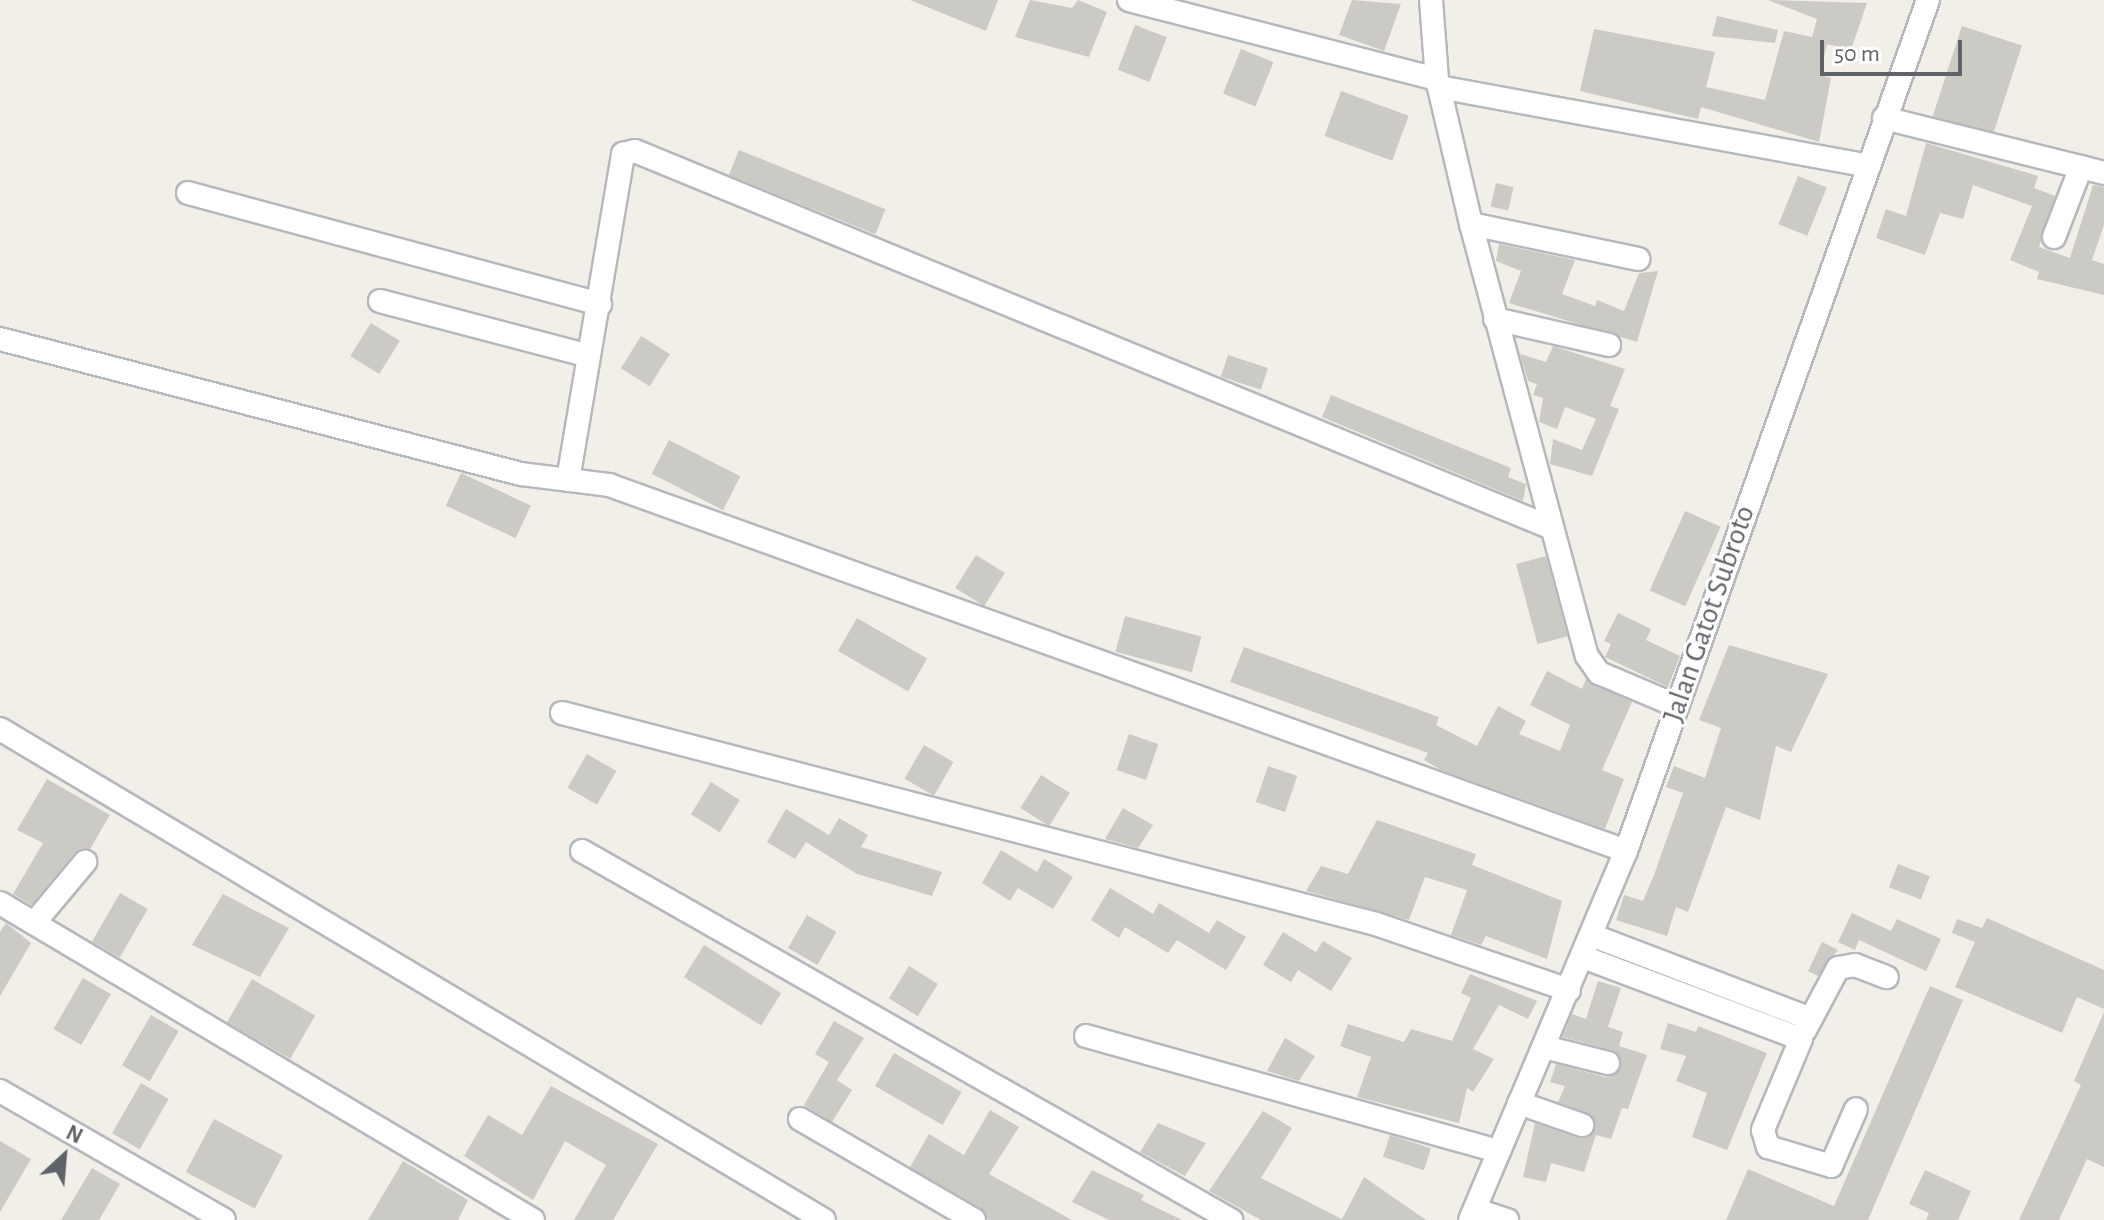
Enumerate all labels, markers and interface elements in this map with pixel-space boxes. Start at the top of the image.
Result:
scale bar [1824,24,1966,74]
text: 50 m [1834,42,1880,66]
street label: Jalan Gatot Subroto [1655,501,1763,727]
north arrow [24,1116,104,1196]
text: N [63,1121,86,1148]

